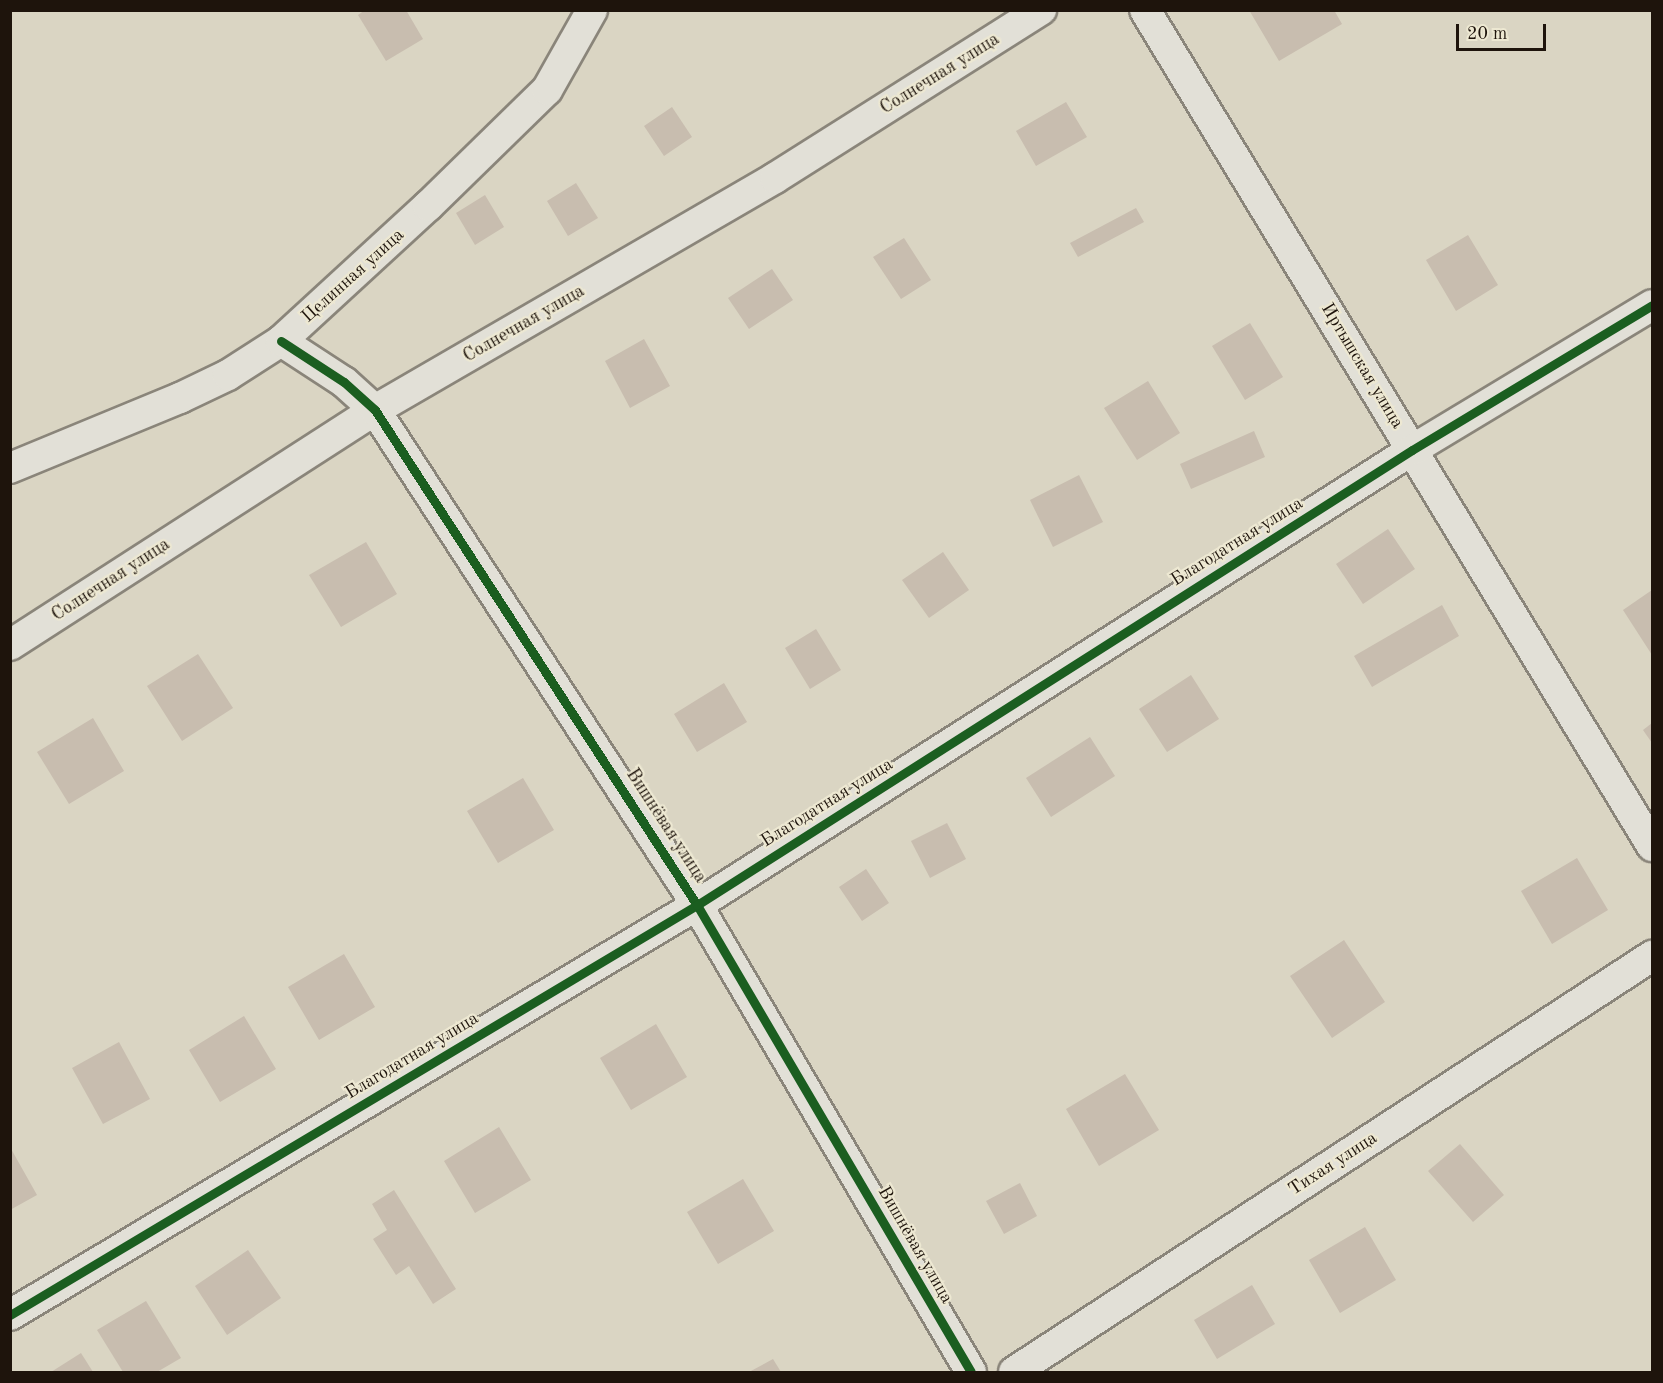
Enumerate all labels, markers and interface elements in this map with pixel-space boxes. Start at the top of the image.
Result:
scale bar [1459,12,1549,50]
text: 20 m [1467,25,1507,43]
street label: Солнечная улица [876,29,1004,119]
street label: Целинная улица [297,224,409,328]
street label: Солнечная улица [460,281,588,367]
street label: Иртышская улица [1316,299,1408,433]
street label: Благодатная улица [1167,493,1307,591]
street label: Солнечная улица [48,534,174,626]
street label: Благодатная улица [757,754,897,852]
street label: Вишнёвая улица [621,765,711,887]
street label: Благодатная улица [342,1008,482,1104]
street label: Тихая улица [1285,1127,1381,1201]
street label: Вишнёвая улица [873,1182,957,1308]

